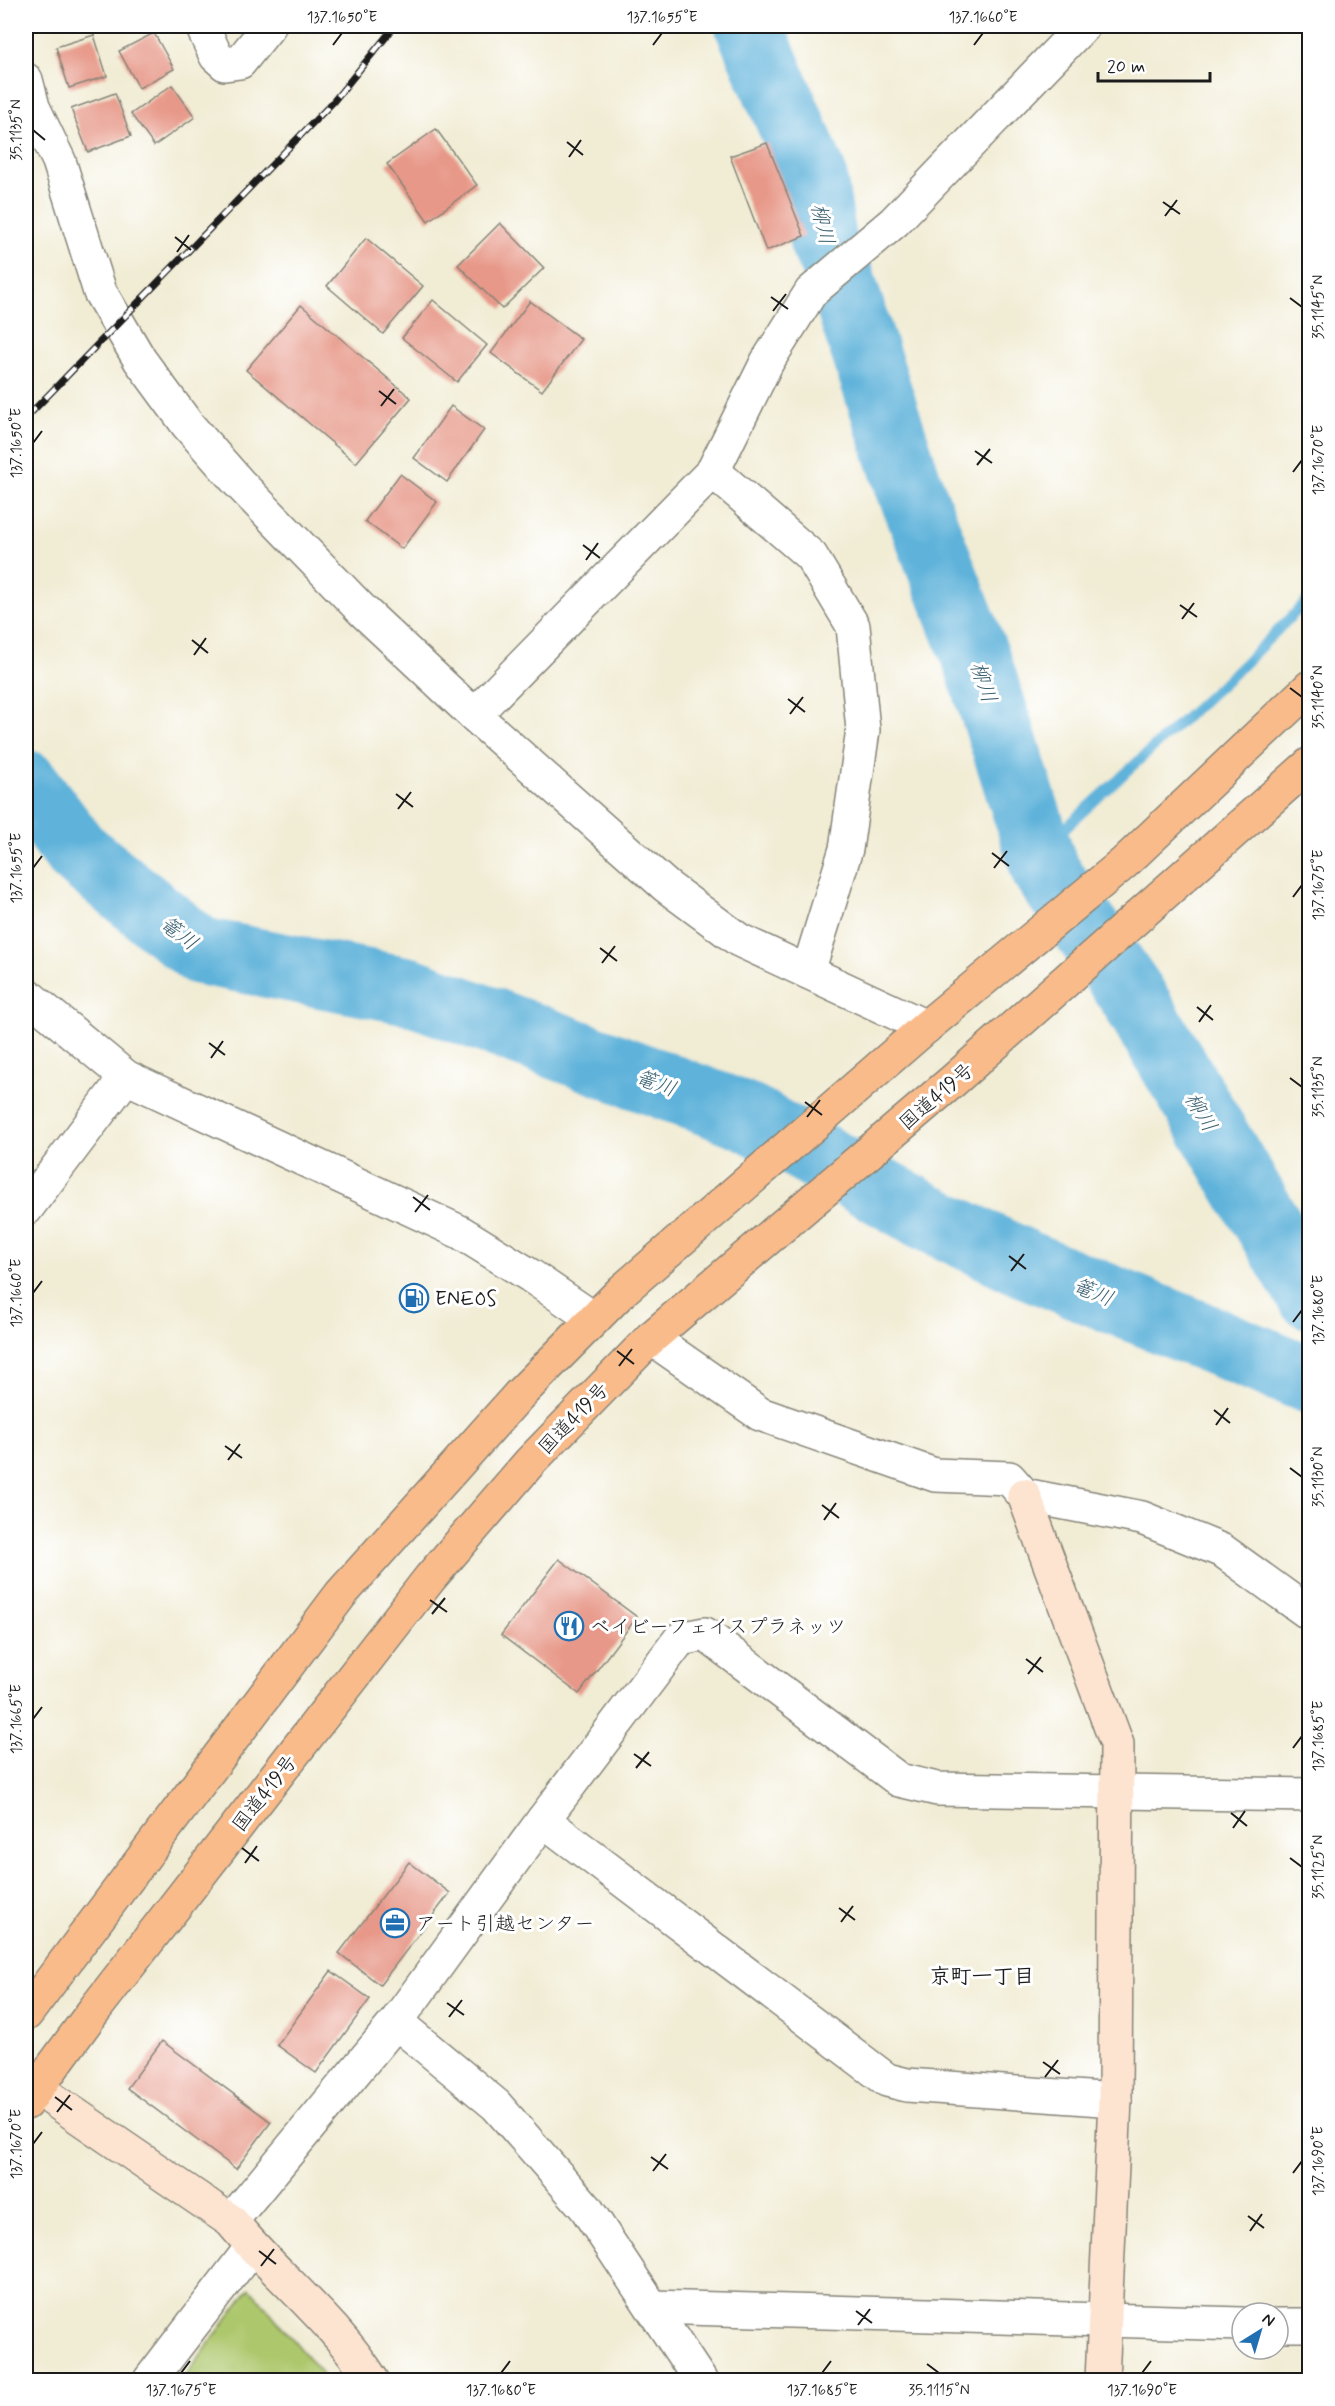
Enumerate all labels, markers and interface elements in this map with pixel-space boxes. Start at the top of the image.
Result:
text: 137.1650°E [307,8,377,28]
text: 137.1655°E [626,8,698,28]
text: 137.1660°E [948,8,1018,28]
scale bar [1098,45,1210,83]
text: 20 m [1107,55,1145,79]
text: 35.1135°N [7,99,27,161]
water label: 柳川 [804,201,840,248]
text: 35.1145°N [1309,275,1329,339]
text: 137.1650°E [7,408,27,478]
text: 137.1670°E [1309,424,1329,495]
water label: 柳川 [963,658,1003,707]
text: 35.1140°N [1309,665,1329,729]
text: 137.1655°E [7,832,27,904]
text: 137.1675°E [1309,849,1329,921]
water label: 篭川 [153,910,204,958]
text: 35.1135°N [1309,1056,1329,1118]
street label: 国道419号 [894,1057,980,1137]
water label: 篭川 [631,1064,680,1104]
water label: 柳川 [1177,1087,1223,1138]
text: 137.1660°E [7,1258,27,1328]
water label: 篭川 [1068,1272,1117,1314]
text: 137.1680°E [1309,1275,1329,1345]
fuel station icon: ENEOS [398,1282,430,1314]
place label: ENEOS [435,1286,497,1313]
street label: 国道419号 [533,1377,615,1461]
text: 35.1130°N [1309,1446,1329,1508]
restaurant icon: ベイビーフェイスプラネッツ [553,1610,585,1642]
place label: ベイビーフェイスプラネッツ [590,1614,846,1641]
text: 137.1665°E [7,1684,27,1754]
text: 137.1685°E [1309,1700,1329,1771]
street label: 国道419号 [227,1750,304,1838]
text: 35.1125°N [1309,1835,1329,1899]
office icon: アート引越センター [379,1907,411,1939]
place label: アート引越センター [416,1911,594,1938]
district label: 京町一丁目 [930,1963,1035,1991]
text: 137.1670°E [7,2108,27,2179]
text: 137.1690°E [1309,2126,1329,2196]
north arrow [1230,2301,1290,2361]
text: N [1258,2309,1279,2332]
text: 137.1675°E [145,2381,217,2401]
text: 137.1680°E [466,2381,536,2401]
text: 137.1685°E [787,2381,858,2401]
text: 35.1115°N [908,2381,970,2401]
text: 137.1690°E [1107,2381,1177,2401]

